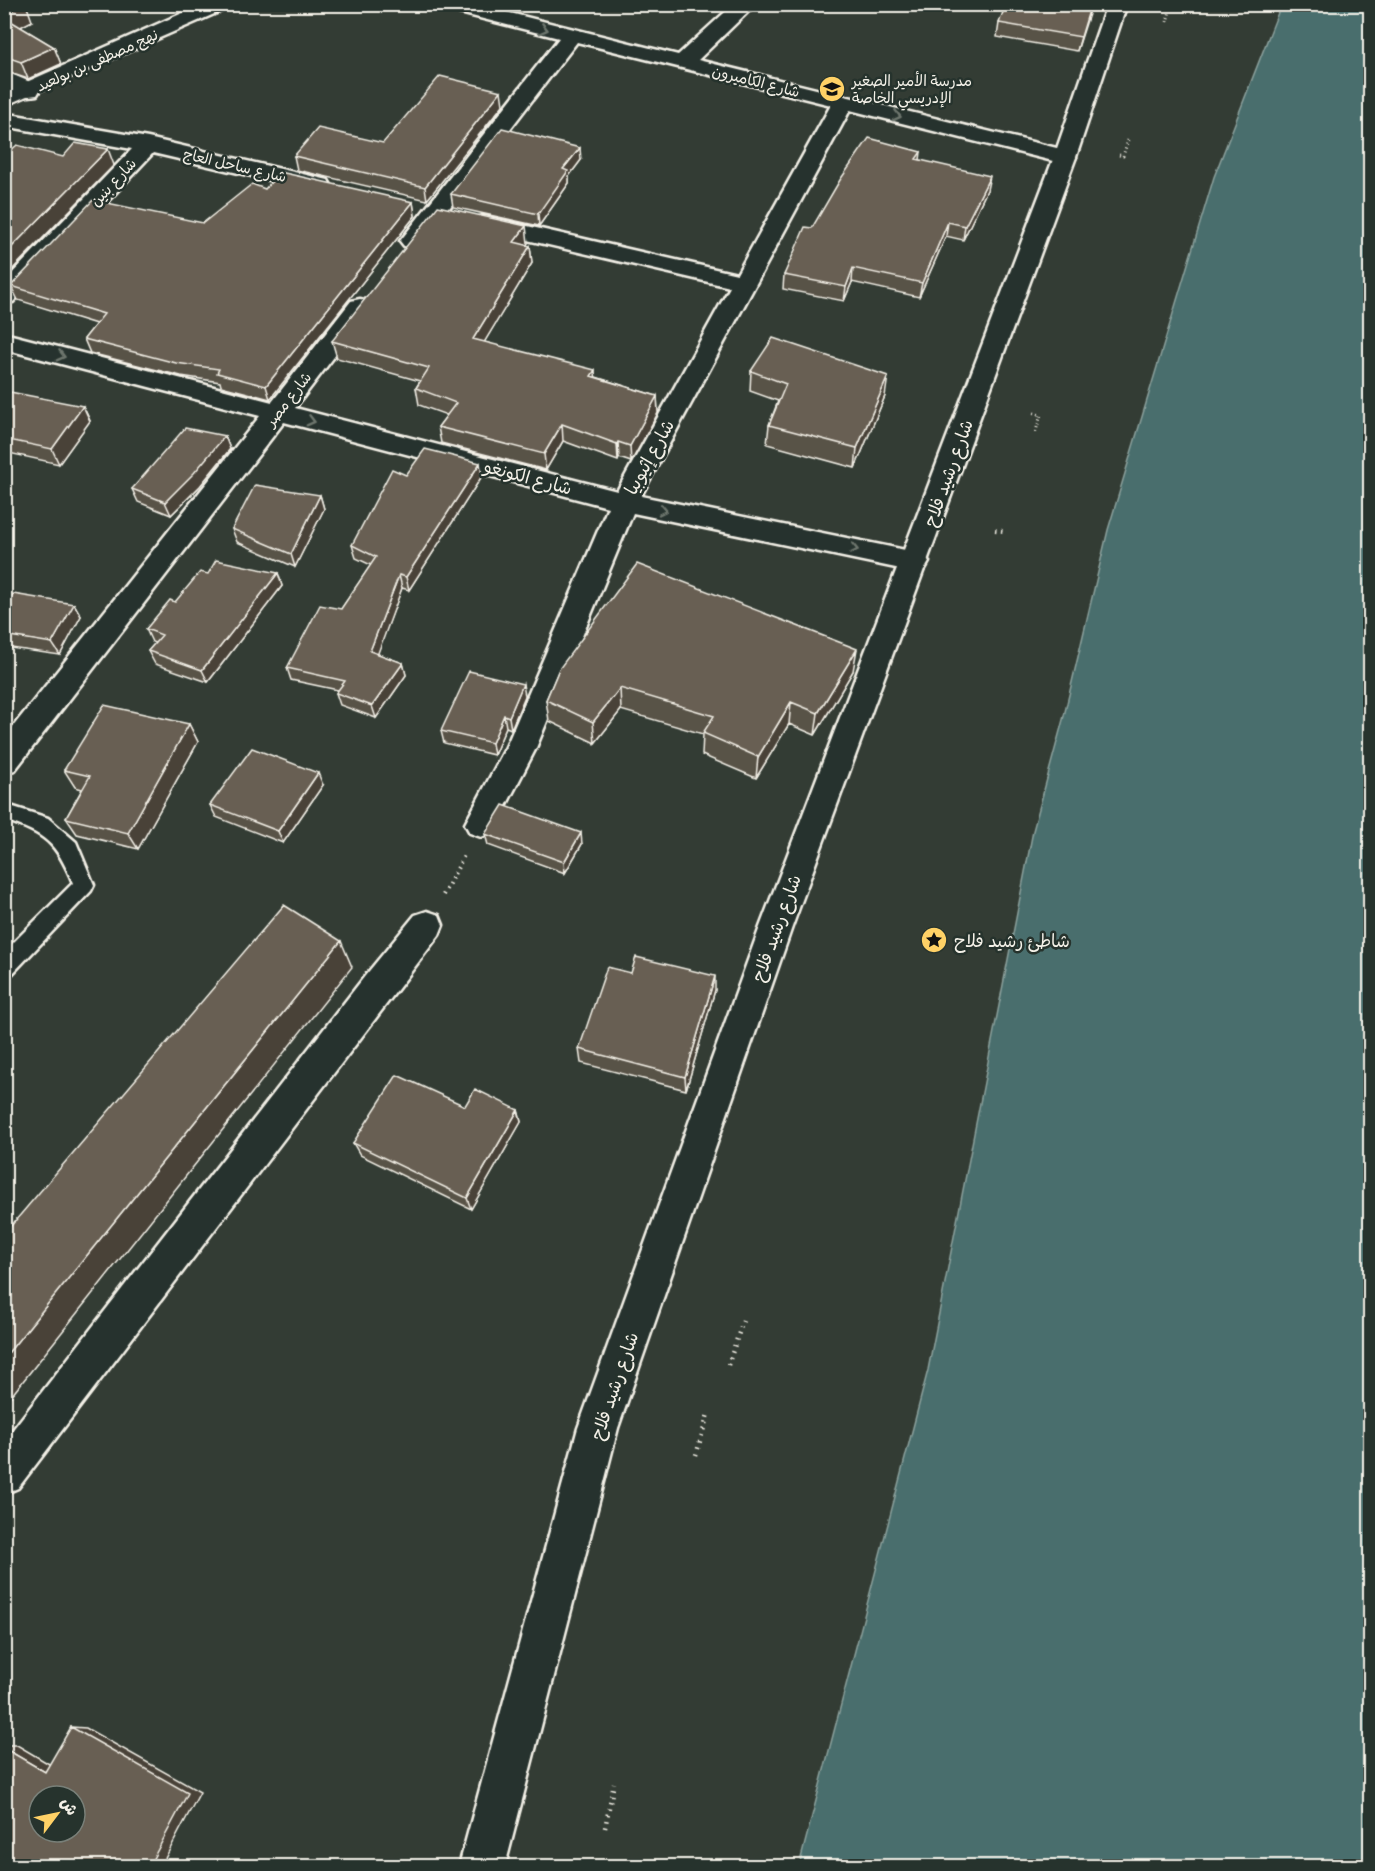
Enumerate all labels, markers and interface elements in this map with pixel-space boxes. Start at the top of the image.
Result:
one-way arrow [539,22,549,35]
street label: نهج مصطفى بن بولعيد [33,25,161,96]
street label: شارع الكاميرون [710,61,802,102]
place label: مدرسة الأمير الصغير الإدريسي الخاصة [850,71,972,111]
school or university icon: مدرسة الأمير الصغير الإدريسي الخاصة [817,74,847,104]
one-way arrow [891,108,901,121]
street label: شارع ساحل العاج [181,144,288,187]
street label: شارع بنين [86,154,141,211]
one-way arrow [56,348,66,361]
street label: شارع مصر [260,368,316,432]
one-way arrow [306,413,316,426]
street label: شارع إثيوبيا [619,415,680,499]
street label: شارع رشيد فلاح [918,416,979,530]
street label: شارع الكونغو [480,454,575,501]
one-way arrow [657,503,667,516]
one-way arrow [848,542,858,555]
street label: شارع رشيد فلاح [746,871,807,985]
place icon: شاطئ رشيد فلاح [919,925,949,955]
place label: شاطئ رشيد فلاح [954,929,1070,953]
street label: شارع رشيد فلاح [585,1329,644,1443]
north arrow [27,1784,87,1844]
text: ش [57,1793,83,1819]

